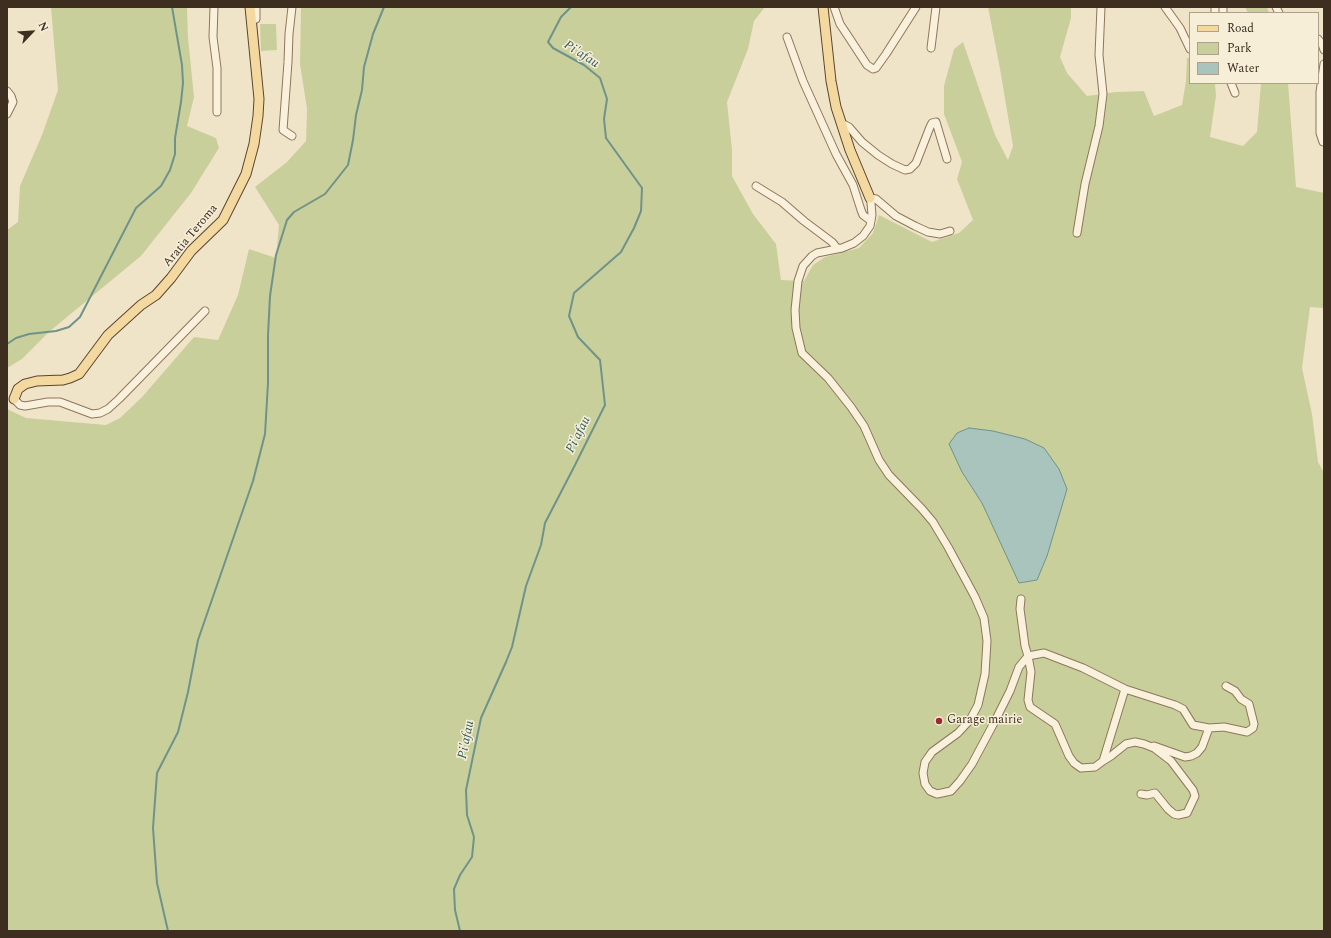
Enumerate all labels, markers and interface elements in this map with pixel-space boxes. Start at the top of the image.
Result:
north arrow [12,12,52,52]
legend [1189,12,1319,84]
text: N [34,19,53,34]
text: Road [1227,19,1254,38]
water label: Pi'afau [560,38,602,72]
text: Park [1227,39,1252,58]
text: Water [1227,59,1259,78]
street label: Aratia Teroma [161,202,221,270]
water label: Pi'afau [563,414,595,456]
place label: Garage mairie [947,714,1022,728]
marker: Garage mairie [934,716,944,726]
water label: Pi'afau [455,719,479,761]

